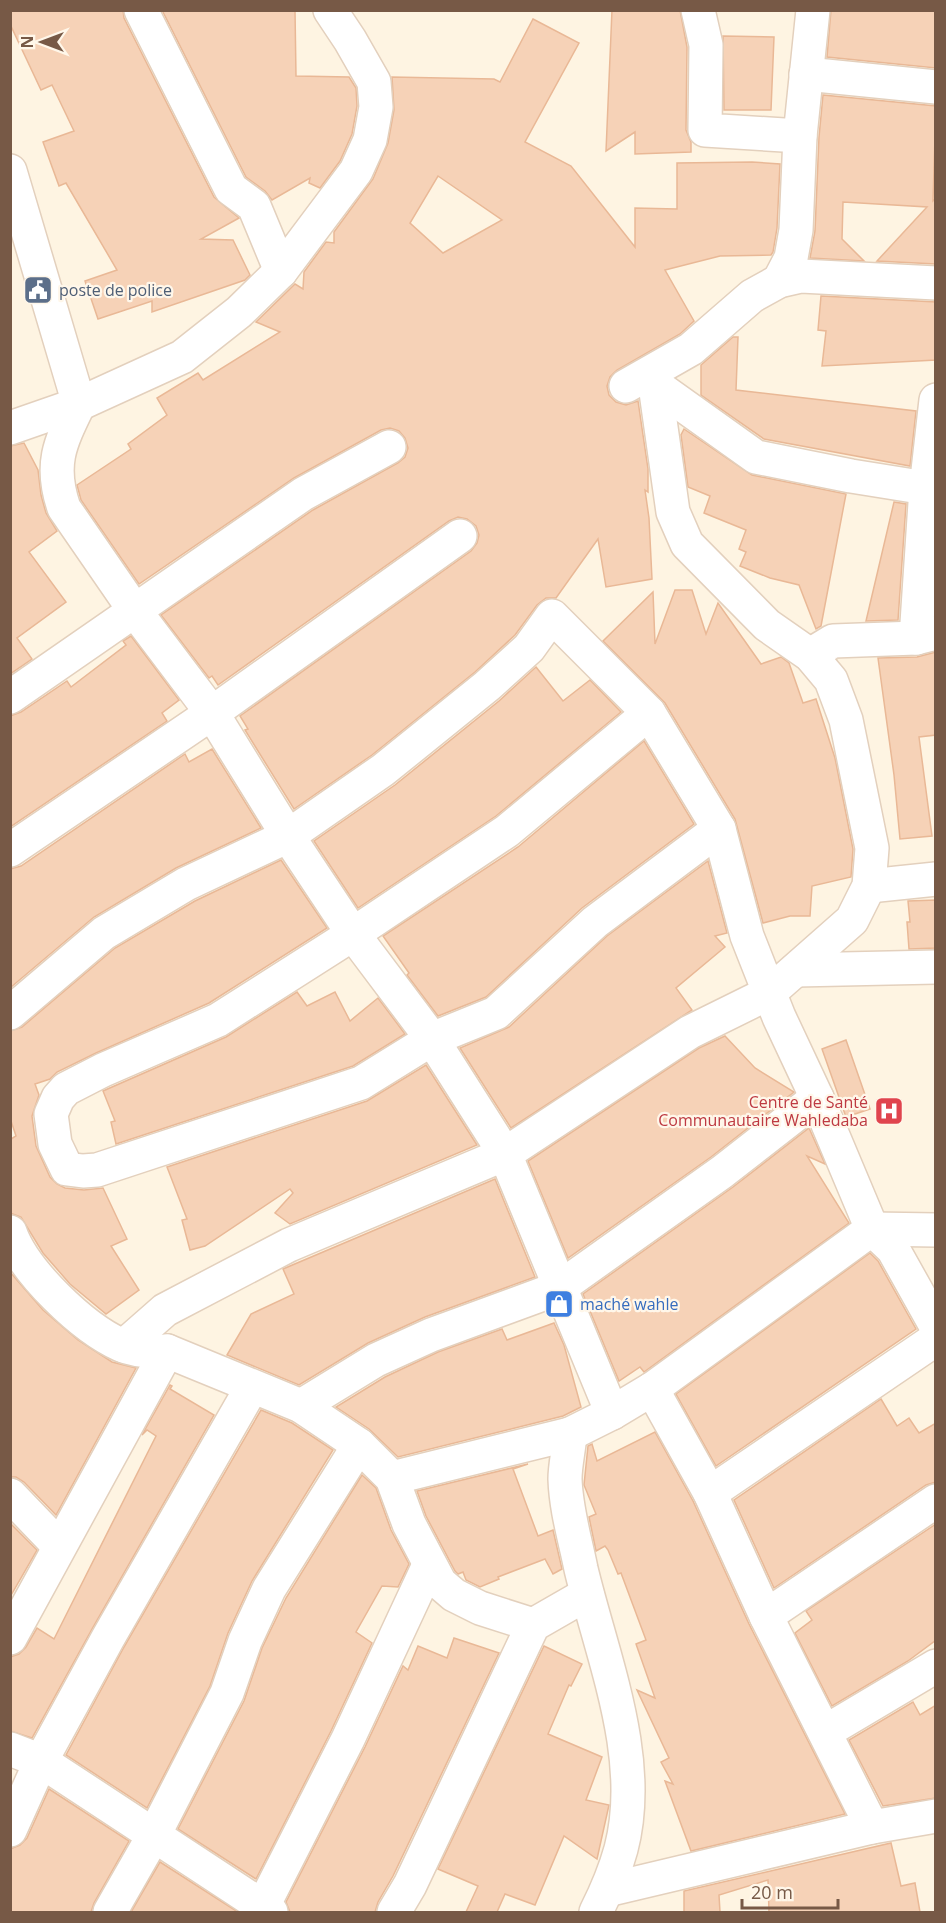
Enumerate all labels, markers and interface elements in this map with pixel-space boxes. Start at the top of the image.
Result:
north arrow [12,12,72,72]
text: N [16,35,38,49]
public building icon: poste de police [22,274,54,306]
place label: poste de police [59,279,172,301]
place label: Centre de Santé Communautaire Wahledaba [658,1091,868,1131]
hospital icon: Centre de Santé Communautaire Wahledaba [873,1095,905,1127]
shop icon: maché wahle [543,1288,575,1320]
place label: maché wahle [580,1293,678,1315]
scale bar [742,1872,838,1910]
text: 20 m [751,1880,793,1904]

